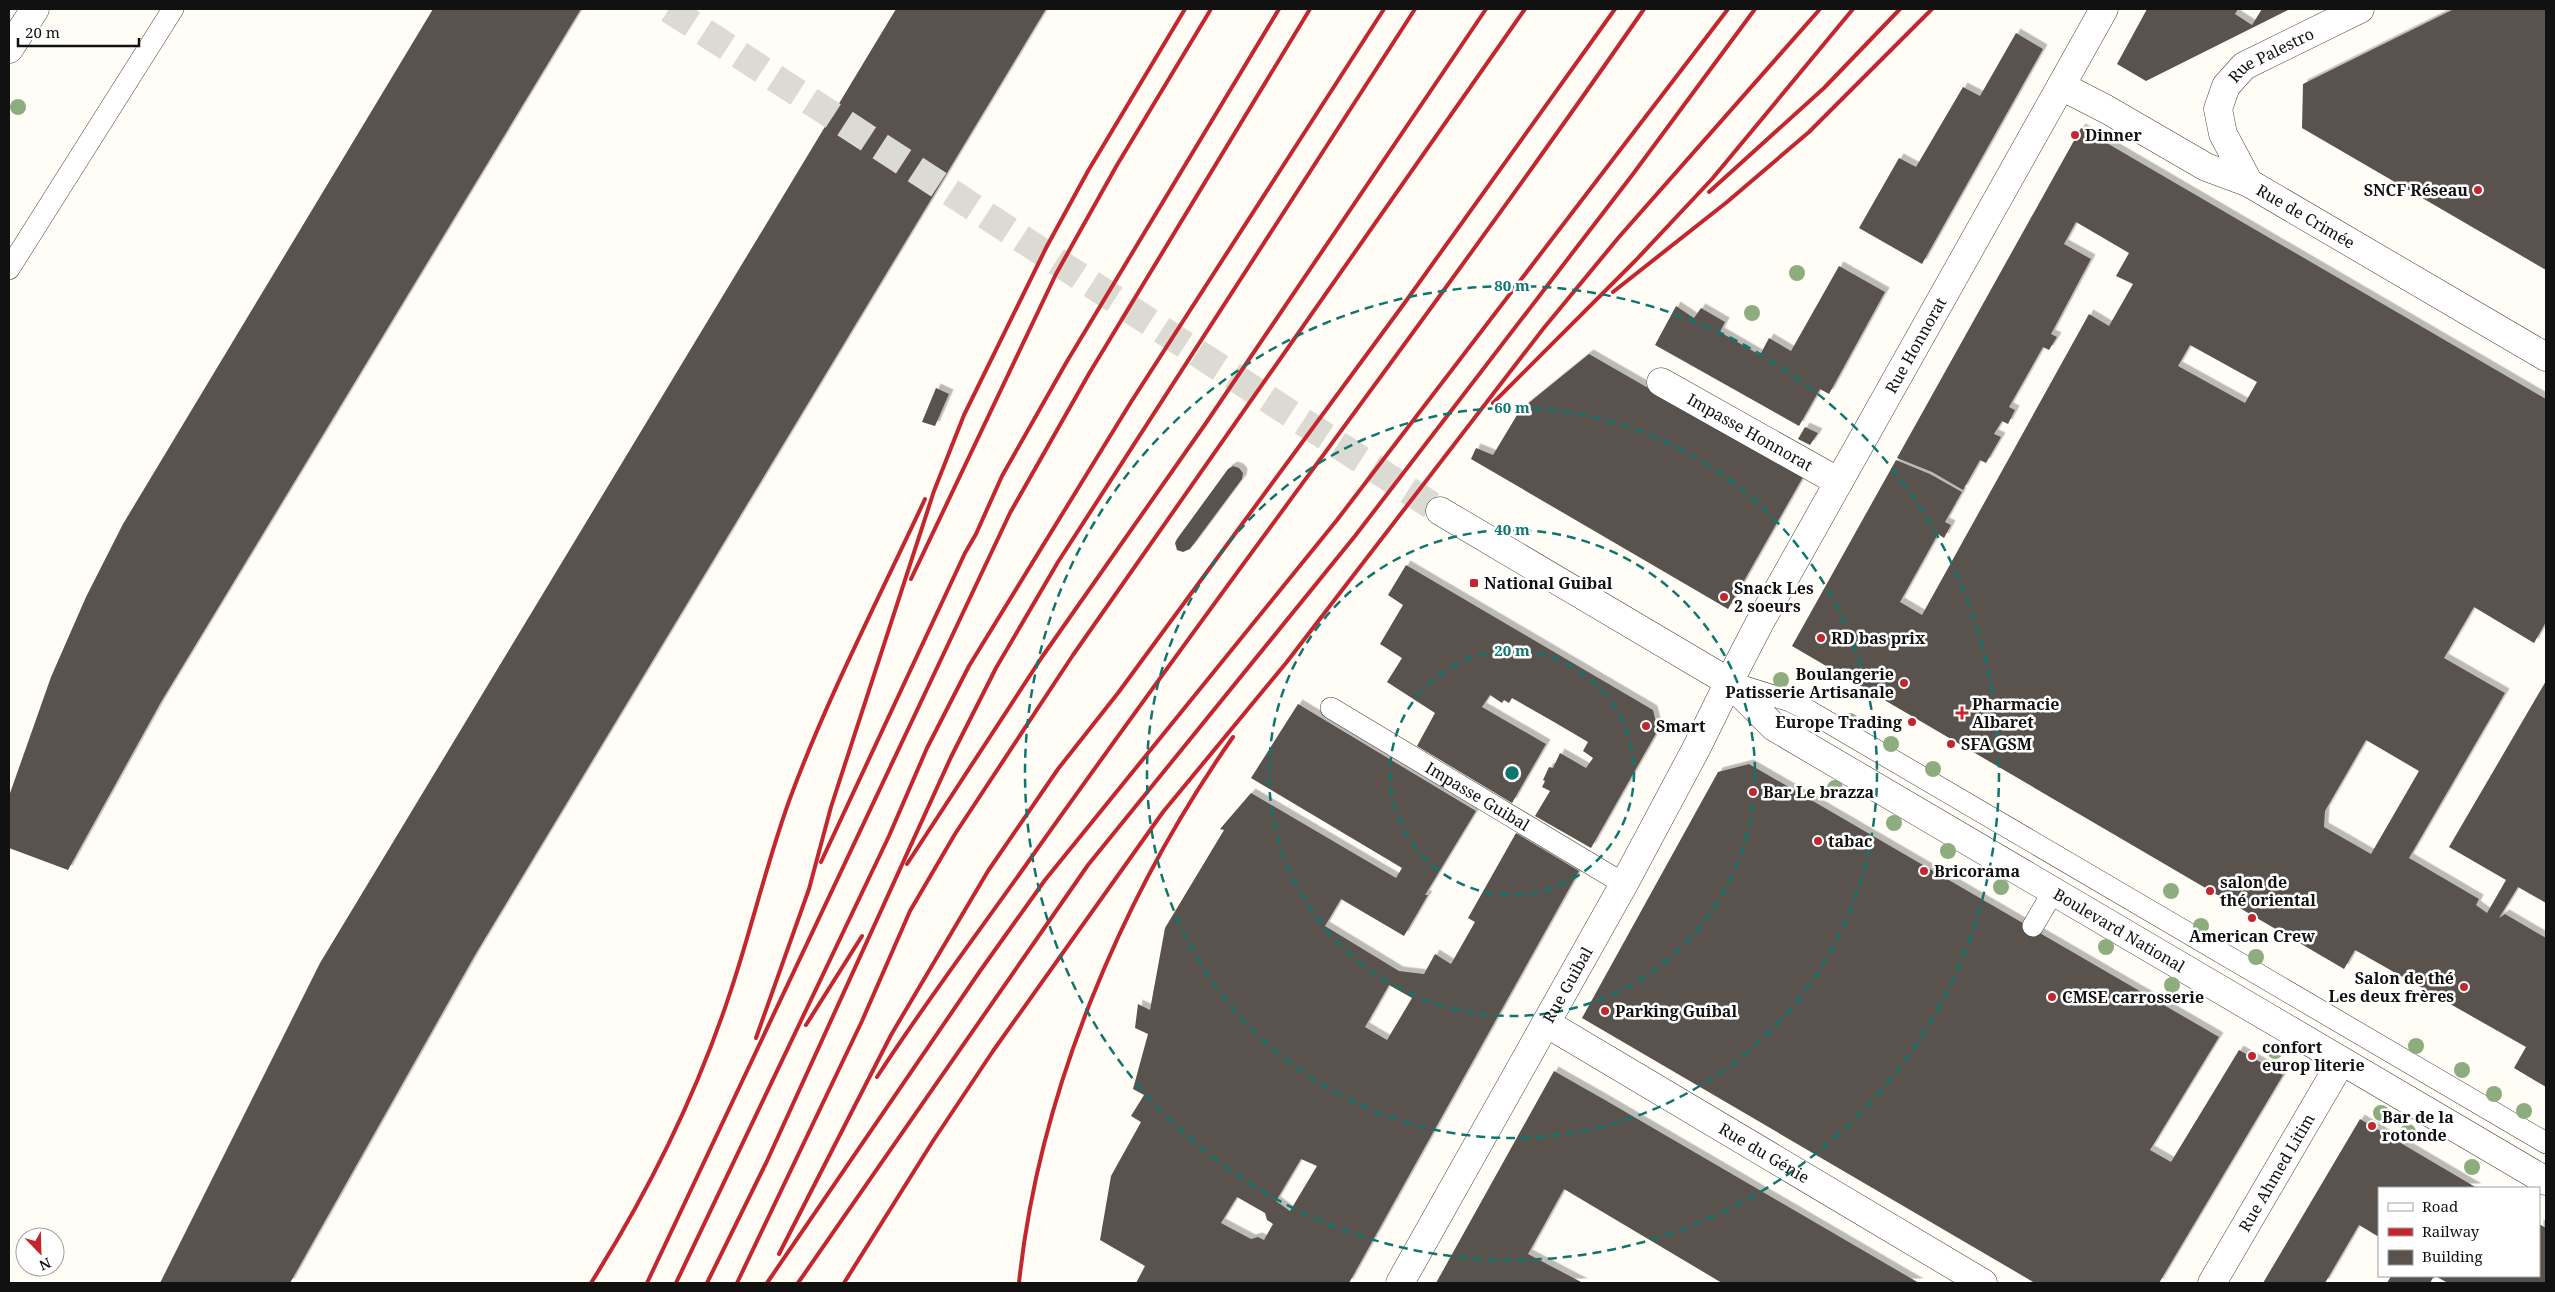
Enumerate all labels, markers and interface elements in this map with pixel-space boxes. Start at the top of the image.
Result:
scale bar [18,15,139,47]
text: 20 m [25,22,60,42]
street label: Rue Palestro [2223,22,2317,87]
place label: Dinner [2085,124,2142,146]
marker: Dinner [2069,129,2081,141]
street label: Rue de Crimée [2252,179,2359,254]
place label: SNCF Réseau [2364,179,2468,201]
marker: SNCF Réseau [2472,184,2484,196]
text: 80 m [1494,275,1530,295]
street label: Rue Honnorat [1880,293,1951,397]
street label: Impasse Honnorat [1683,388,1817,476]
text: 60 m [1494,397,1530,417]
text: 40 m [1494,519,1530,539]
place label: National Guibal [1484,572,1613,594]
marker: National Guibal [1468,577,1480,589]
place label: Snack Les 2 soeurs [1734,577,1814,617]
marker: Snack Les 2 soeurs [1718,591,1730,603]
place label: RD bas prix [1831,627,1926,649]
marker: RD bas prix [1815,632,1827,644]
text: 20 m [1494,640,1530,660]
place label: Boulangerie Patisserie Artisanale [1725,663,1894,703]
marker: Boulangerie Patisserie Artisanale [1898,677,1910,689]
place label: Pharmacie Albaret [1972,693,2059,733]
marker: Pharmacie Albaret [1956,707,1968,719]
place label: Europe Trading [1775,711,1902,733]
place label: Smart [1656,715,1706,737]
marker: Europe Trading [1906,716,1918,728]
marker: Smart [1640,720,1652,732]
place label: SFA GSM [1961,733,2032,755]
marker: SFA GSM [1945,738,1957,750]
street label: Impasse Guibal [1422,756,1534,836]
centre of rings [1503,764,1521,782]
place label: Bar Le brazza [1763,781,1875,803]
marker: Bar Le brazza [1747,786,1759,798]
place label: tabac [1828,830,1873,852]
marker: tabac [1812,835,1824,847]
place label: Bricorama [1934,860,2020,882]
marker: Bricorama [1918,865,1930,877]
place label: salon de thé oriental [2220,871,2316,911]
street label: Boulevard National [2050,883,2189,977]
marker: salon de thé oriental [2204,885,2216,897]
marker: American Crew [2246,912,2258,924]
place label: American Crew [2189,925,2315,947]
street label: Rue Guibal [1537,943,1598,1027]
place label: Salon de thé Les deux frères [2329,967,2454,1007]
marker: Salon de thé Les deux frères [2458,981,2470,993]
place label: CMSE carrosserie [2062,986,2204,1008]
marker: CMSE carrosserie [2046,991,2058,1003]
place label: Parking Guibal [1615,1000,1737,1022]
marker: Parking Guibal [1599,1005,1611,1017]
place label: confort europ literie [2262,1036,2365,1076]
marker: confort europ literie [2246,1050,2258,1062]
place label: Bar de la rotonde [2382,1106,2454,1146]
street label: Rue Ahmed Litim [2233,1109,2320,1236]
street label: Rue du Génie [1715,1117,1814,1188]
marker: Bar de la rotonde [2366,1120,2378,1132]
legend [2378,1187,2540,1277]
text: Road [2422,1196,2458,1216]
text: Railway [2422,1221,2480,1241]
north arrow [15,1227,65,1277]
text: Building [2422,1246,2483,1266]
text: N [36,1254,54,1275]

